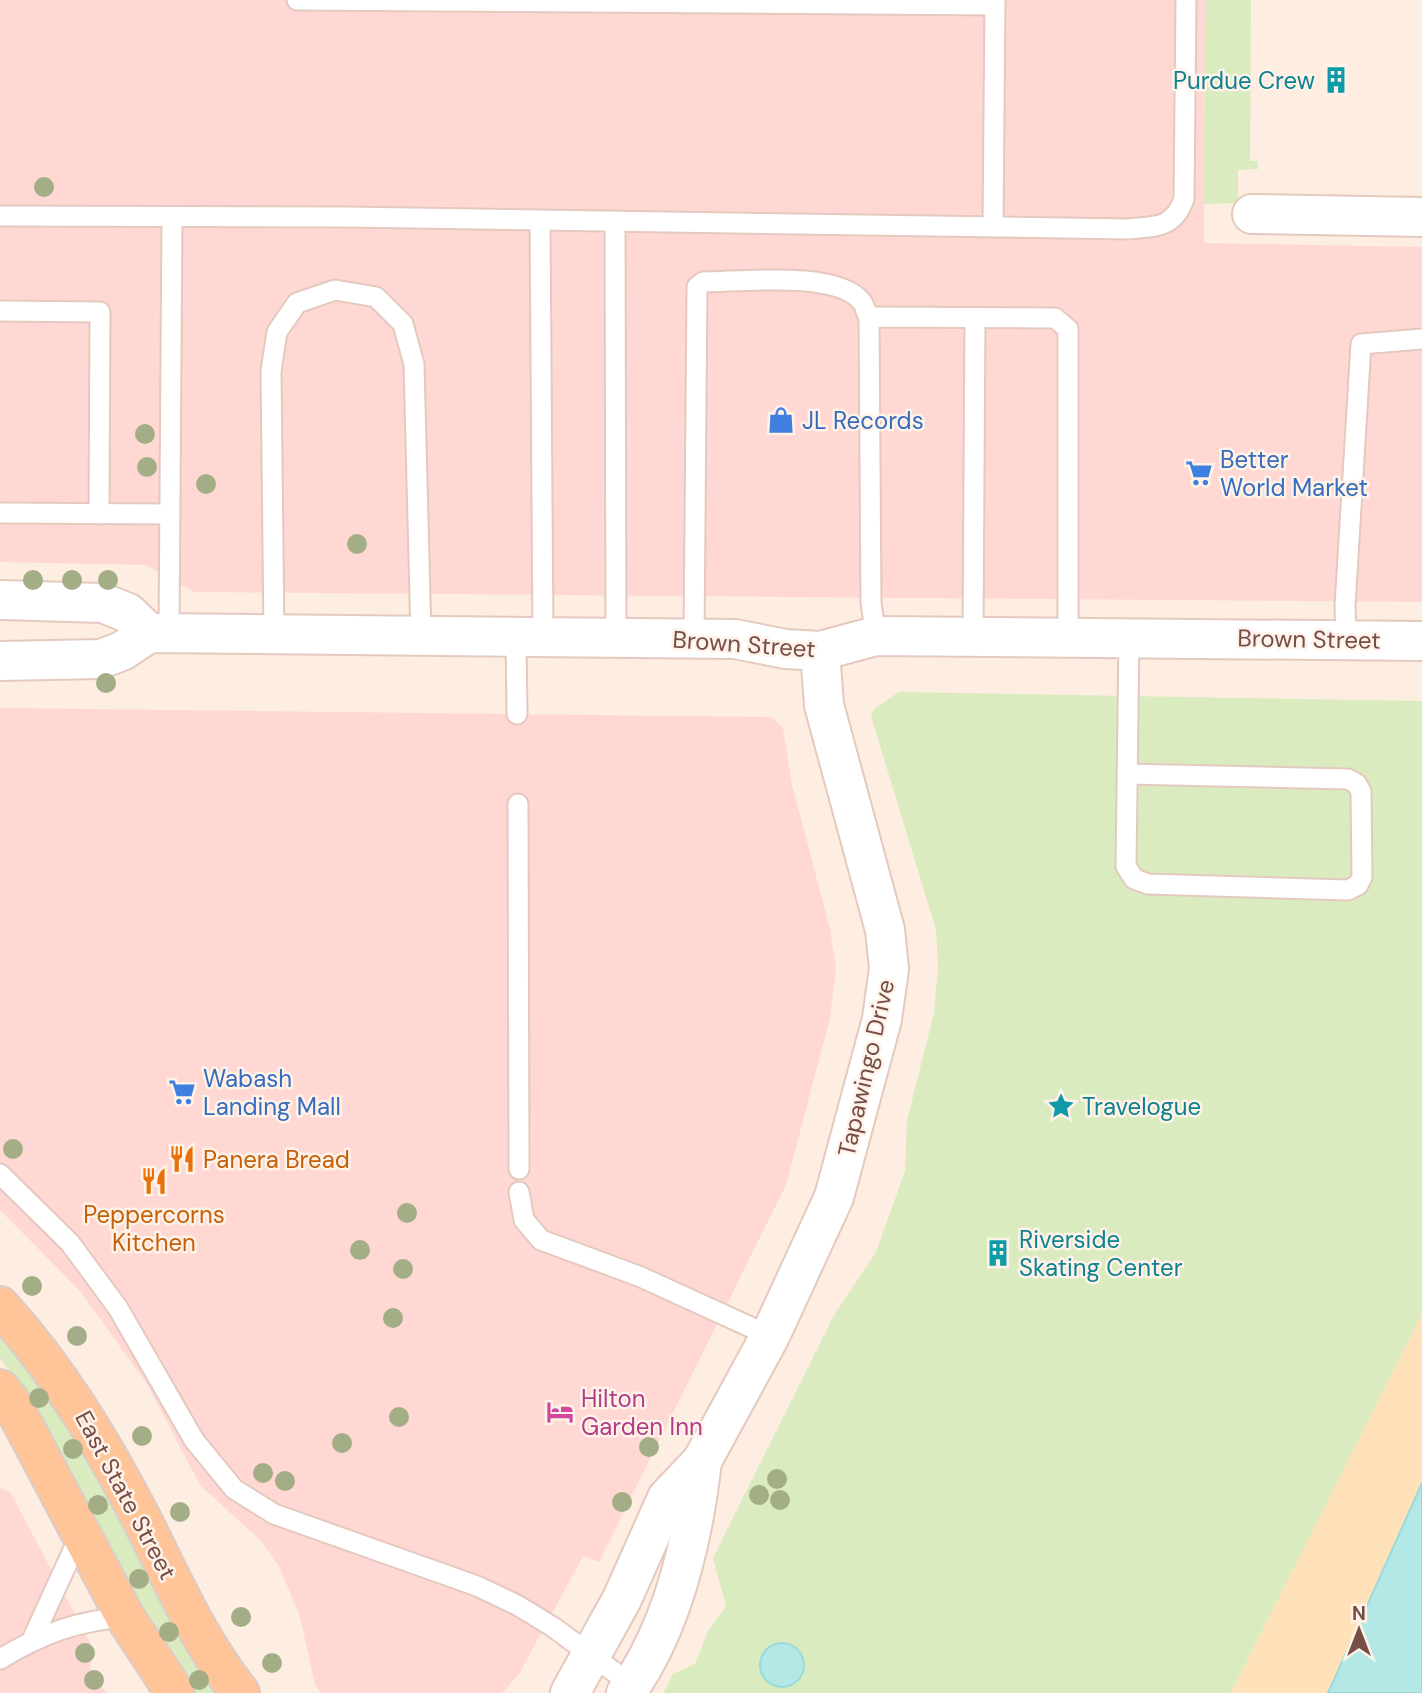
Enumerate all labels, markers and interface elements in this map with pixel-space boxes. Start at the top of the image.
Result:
place label: Purdue Crew [1173,65,1315,96]
building icon: Purdue Crew [1321,65,1351,95]
shop icon: JL Records [766,405,796,435]
place label: JL Records [802,405,924,436]
place label: Better World Market [1220,444,1368,503]
supermarket icon: Better World Market [1184,458,1214,488]
street label: Brown Street [1237,622,1381,656]
street label: Brown Street [672,624,816,664]
street label: Tapawingo Drive [831,976,901,1160]
place label: Wabash Landing Mall [203,1063,341,1122]
supermarket icon: Wabash Landing Mall [167,1077,197,1107]
place icon: Travelogue [1046,1091,1076,1121]
place label: Travelogue [1082,1091,1201,1122]
restaurant icon: Panera Bread [167,1144,197,1174]
place label: Panera Bread [203,1144,350,1175]
restaurant icon: Peppercorns Kitchen [139,1166,169,1196]
place label: Peppercorns Kitchen [83,1199,225,1258]
place label: Riverside Skating Center [1019,1224,1183,1283]
building icon: Riverside Skating Center [983,1238,1013,1268]
place label: Hilton Garden Inn [581,1383,703,1442]
hotel icon: Hilton Garden Inn [545,1397,575,1427]
street label: East State Street [68,1405,184,1585]
north arrow [1324,1595,1394,1665]
text: N [1352,1601,1366,1626]

